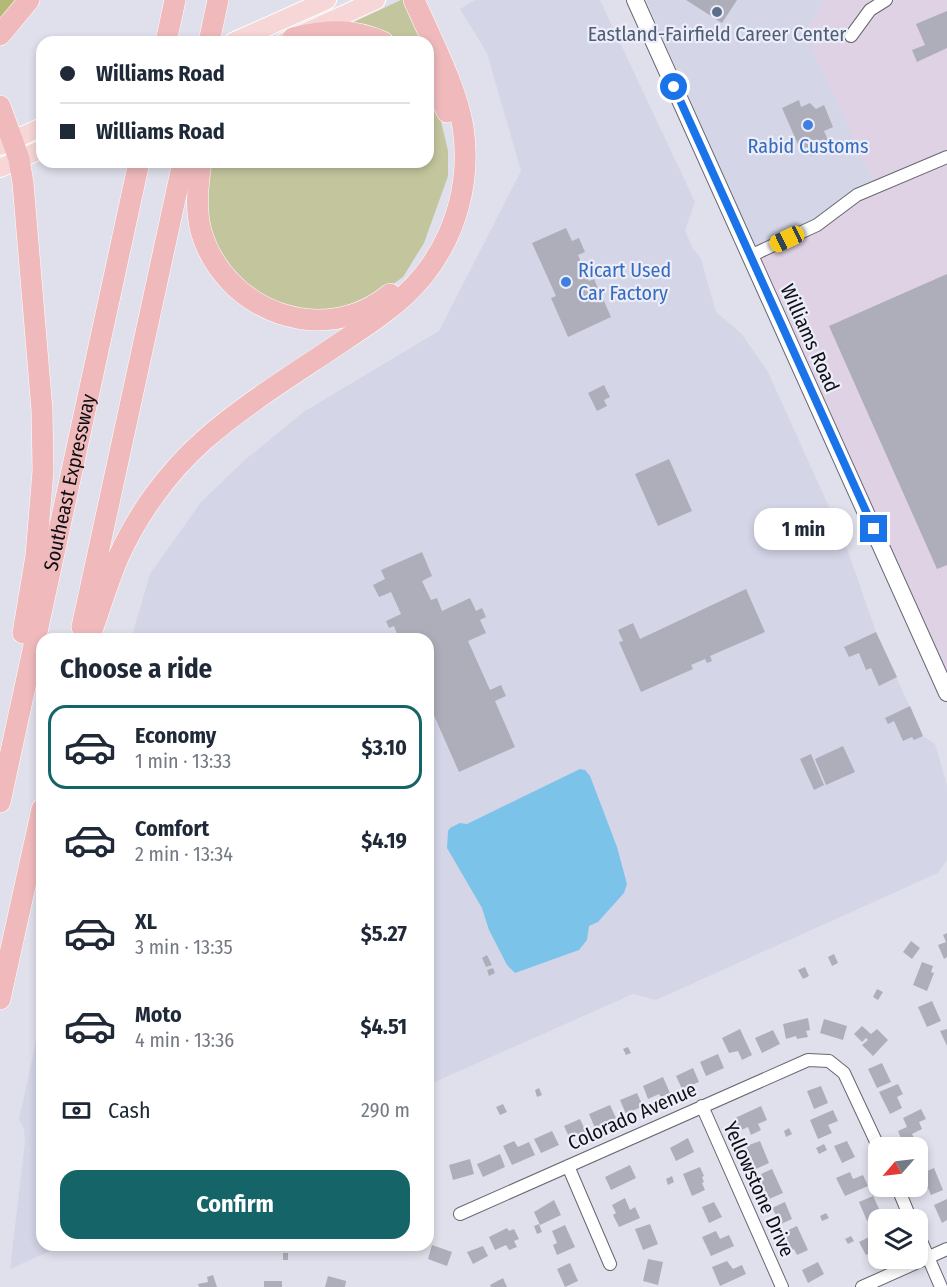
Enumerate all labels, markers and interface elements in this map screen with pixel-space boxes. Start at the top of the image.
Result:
marker: Eastland-Fairfield Career Center [710,5,724,19]
place label: Eastland-Fairfield Career Center [588,22,846,46]
text: Williams Road [96,60,225,87]
route start [660,73,687,100]
text: Williams Road [96,118,225,145]
marker: Rabid Customs [801,118,815,132]
place label: Rabid Customs [747,134,869,158]
car [767,223,807,255]
place label: Ricart Used Car Factory [578,258,671,305]
marker: Ricart Used Car Factory [559,275,573,289]
street label: Williams Road [776,280,844,396]
street label: Southeast Expressway [39,392,100,573]
callout: 1 min [754,508,853,550]
route end [860,515,887,542]
text: 1 min [782,517,825,541]
text: Choose a ride [60,653,212,685]
icon: car [63,720,117,774]
text: Economy [135,722,216,749]
text: $3.10 [361,734,407,761]
text: 1 min · 13:33 [135,749,231,773]
icon: car [63,813,117,867]
text: Comfort [135,815,209,842]
text: $4.19 [361,827,407,854]
text: 2 min · 13:34 [135,842,233,866]
icon: car [63,906,117,960]
text: XL [135,908,157,935]
text: $5.27 [361,920,407,947]
text: 3 min · 13:35 [135,935,233,959]
icon: car [63,999,117,1053]
text: Moto [135,1001,182,1028]
text: $4.51 [361,1013,407,1040]
text: 4 min · 13:36 [135,1028,234,1052]
street label: Colorado Avenue [564,1077,700,1155]
icon: cash [60,1094,93,1127]
text: Cash [108,1097,151,1124]
text: 290 m [361,1098,410,1122]
street label: Yellowstone Drive [718,1118,800,1260]
north arrow [868,1137,928,1197]
map controls [868,1137,928,1269]
button: Confirm [60,1170,410,1239]
button: layers [868,1209,928,1269]

